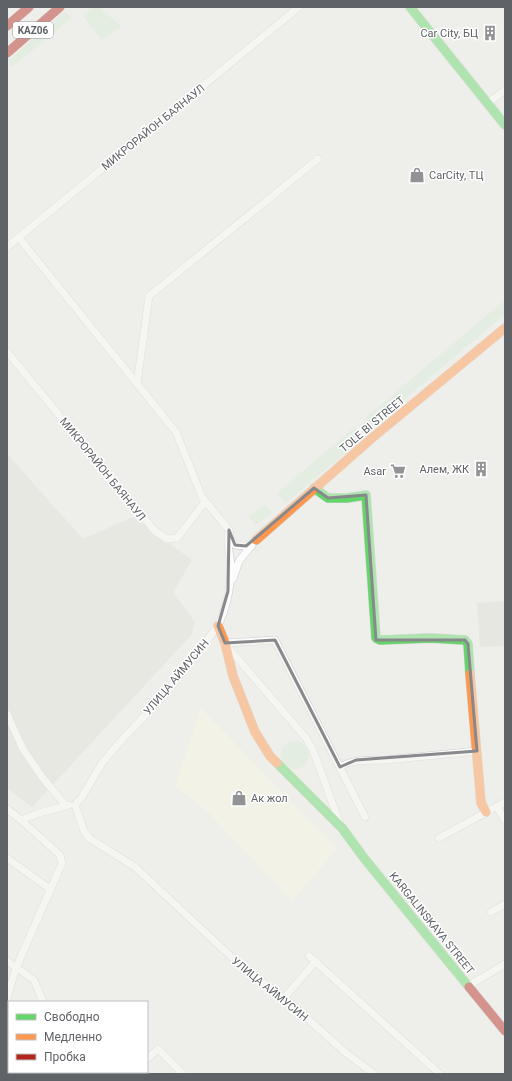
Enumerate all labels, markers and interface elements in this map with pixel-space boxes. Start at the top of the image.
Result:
road number: KАZ06 [13,22,53,38]
building icon: Car City, БЦ [481,24,499,42]
place label: Car City, БЦ [420,27,478,40]
street label: МИКРОРАЙОН БАЯНАУЛ [99,82,208,173]
shop icon: CarCity, ТЦ [408,166,426,184]
place label: CarCity, ТЦ [429,169,483,182]
street label: TOLE BI STREET [337,393,408,455]
street label: МИКРОРАЙОН БАЯНАУЛ [57,415,148,524]
building icon: Алем, ЖК [472,460,490,478]
supermarket icon: Asar [389,462,407,480]
place label: Алем, ЖК [419,463,470,476]
place label: Asar [363,465,386,478]
street label: УЛИЦА АЙМУСИН [141,637,212,718]
shop icon: Ак жол [230,789,248,807]
place label: Ак жол [251,792,288,805]
street label: KARGALINSKAYA STREET [386,870,477,977]
street label: УЛИЦА АЙМУСИН [229,955,311,1024]
legend [8,1001,148,1073]
text: Свободно [44,1010,100,1024]
text: Медленно [44,1030,102,1044]
text: Пробка [44,1050,86,1064]

